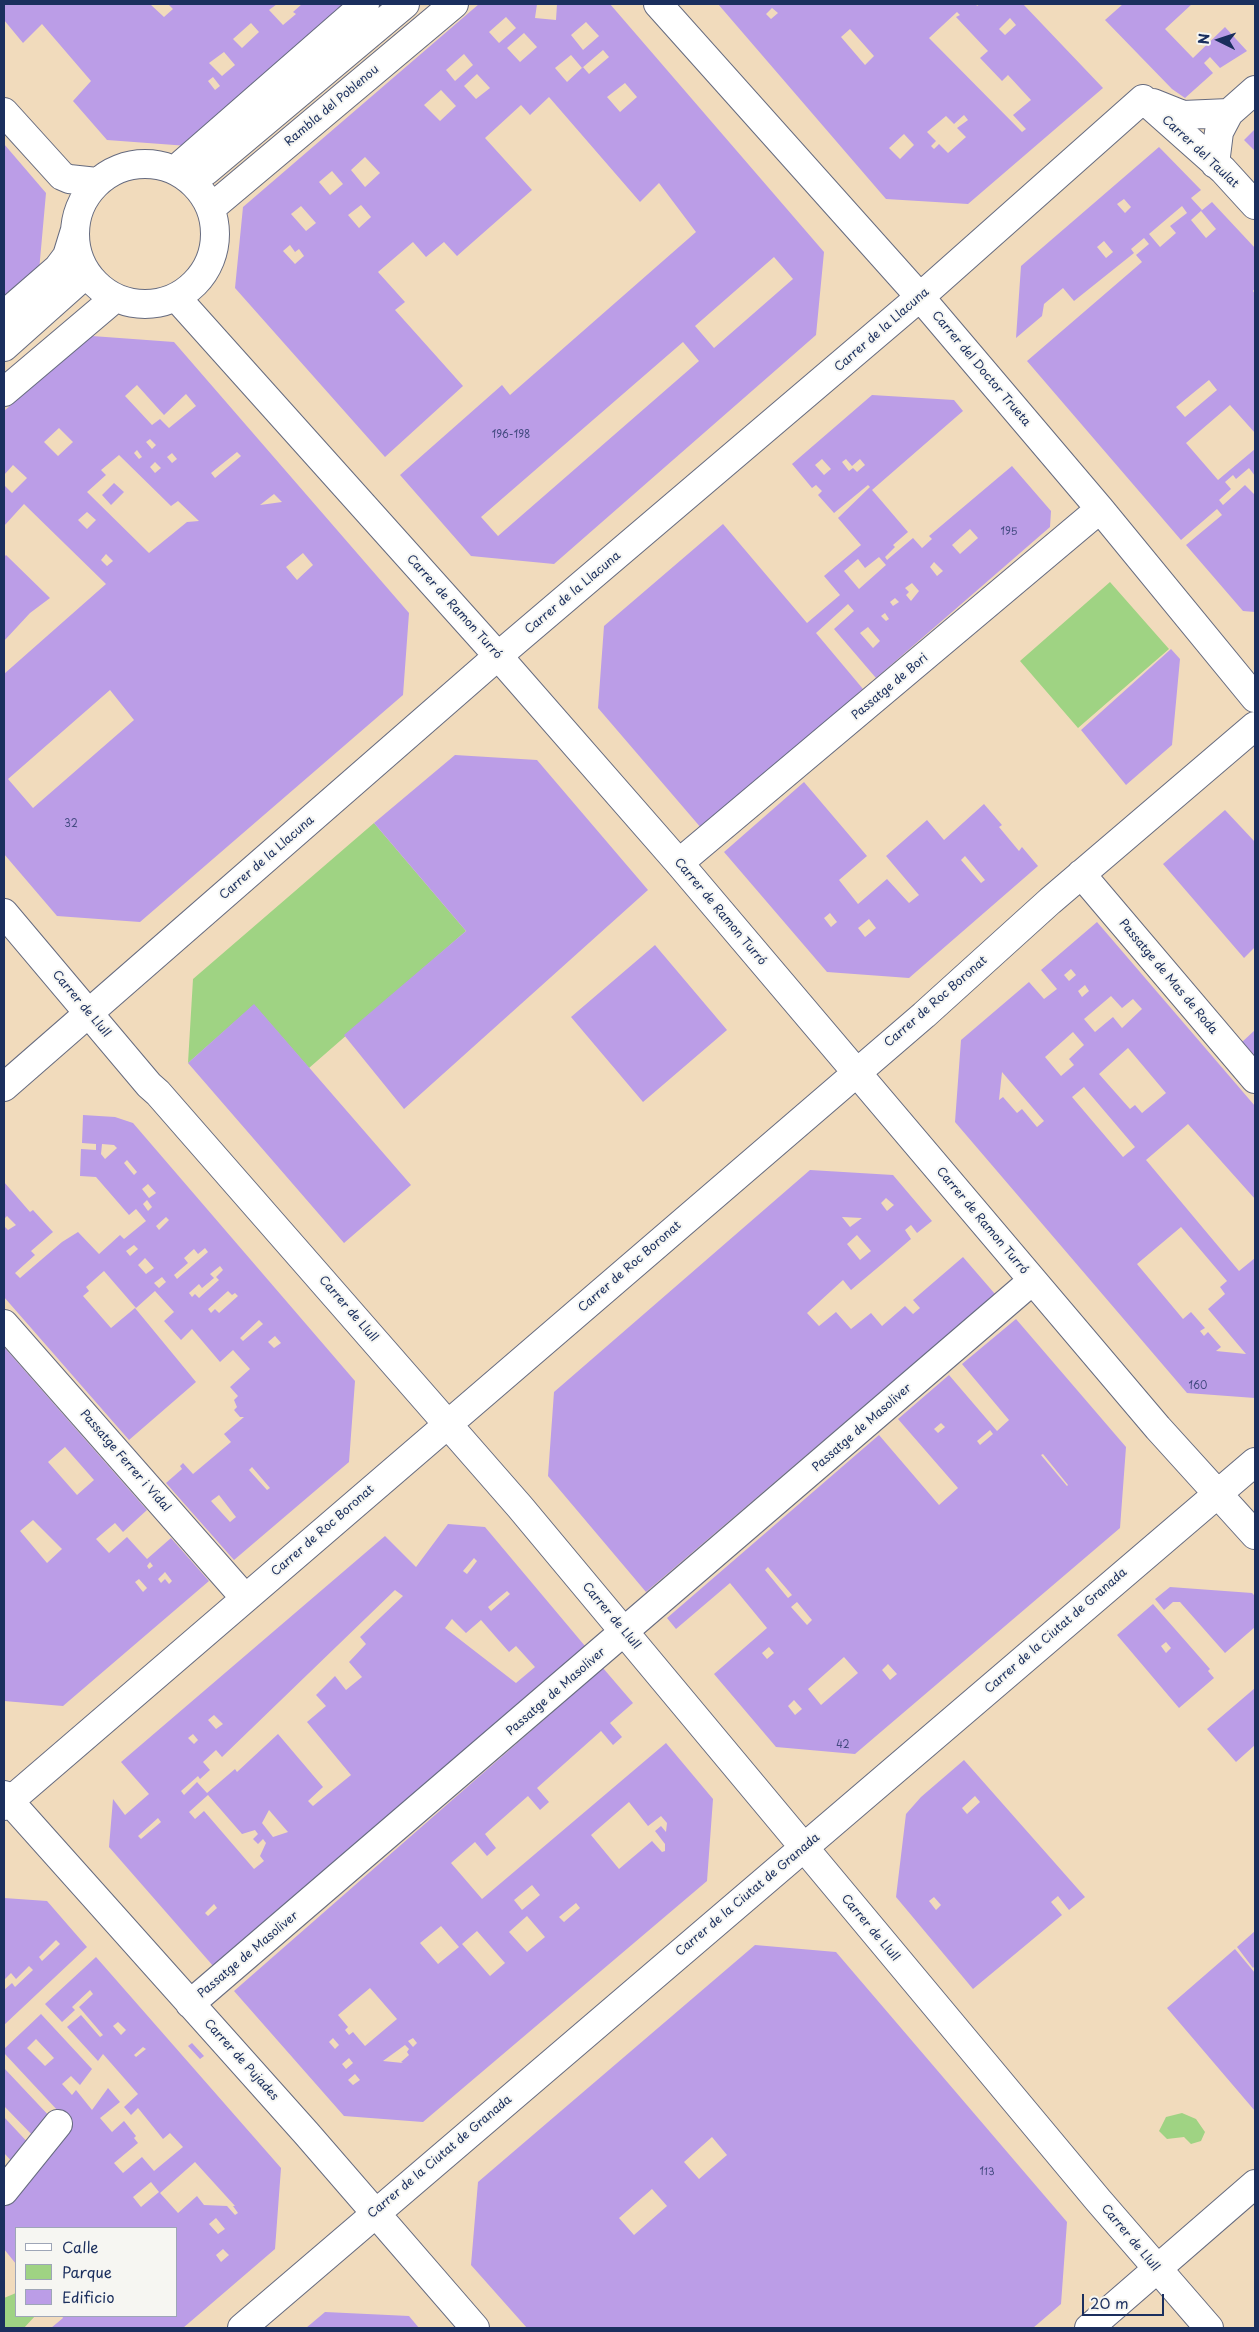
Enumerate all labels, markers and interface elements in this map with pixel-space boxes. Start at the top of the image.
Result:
north arrow [1194,15,1244,65]
text: N [1193,33,1214,45]
street label: Rambla del Poblenou [282,62,382,150]
street label: Carrer del Taulat [1159,113,1241,191]
street label: Carrer de la Llacuna [832,285,932,375]
street label: Carrer del Doctor Trueta [929,309,1033,429]
house number: 196-198 [492,429,530,441]
house number: 195 [1001,526,1017,538]
street label: Carrer de la Llacuna [522,549,624,637]
street label: Carrer de Ramon Turró [403,552,505,662]
street label: Passatge de Bori [849,651,931,723]
street label: Carrer de la Llacuna [217,813,317,903]
house number: 32 [64,818,78,830]
street label: Carrer de Ramon Turró [671,856,769,968]
street label: Passatge de Mas de Roda [1116,917,1220,1037]
street label: Carrer de Roc Boronat [882,953,990,1051]
street label: Carrer de Llull [49,968,113,1040]
street label: Carrer de Ramon Turró [933,1165,1031,1277]
street label: Carrer de Roc Boronat [576,1218,684,1316]
street label: Carrer de Llull [315,1273,381,1345]
house number: 160 [1189,1380,1207,1392]
street label: Passatge de Masoliver [810,1381,914,1475]
street label: Passatge Ferrer i Vidal [77,1407,173,1515]
street label: Carrer de Roc Boronat [269,1482,377,1580]
street label: Carrer de la Ciutat de Granada [982,1565,1130,1697]
street label: Carrer de Llull [579,1580,643,1652]
street label: Passatge de Masoliver [504,1645,608,1739]
house number: 42 [836,1739,850,1751]
street label: Carrer de la Ciutat de Granada [673,1831,823,1959]
street label: Carrer de Llull [838,1892,902,1964]
street label: Passatge de Masoliver [195,1909,301,2001]
street label: Carrer de Pujades [201,2016,281,2104]
street label: Carrer de la Ciutat de Granada [365,2093,515,2221]
house number: 113 [979,2166,995,2178]
street label: Carrer de Llull [1098,2202,1162,2274]
legend [15,2227,178,2317]
text: Calle [62,2235,99,2258]
text: Parque [62,2260,112,2283]
scale bar [1084,2284,1166,2316]
text: Edificio [62,2285,115,2308]
text: 20 m [1090,2291,1129,2314]

